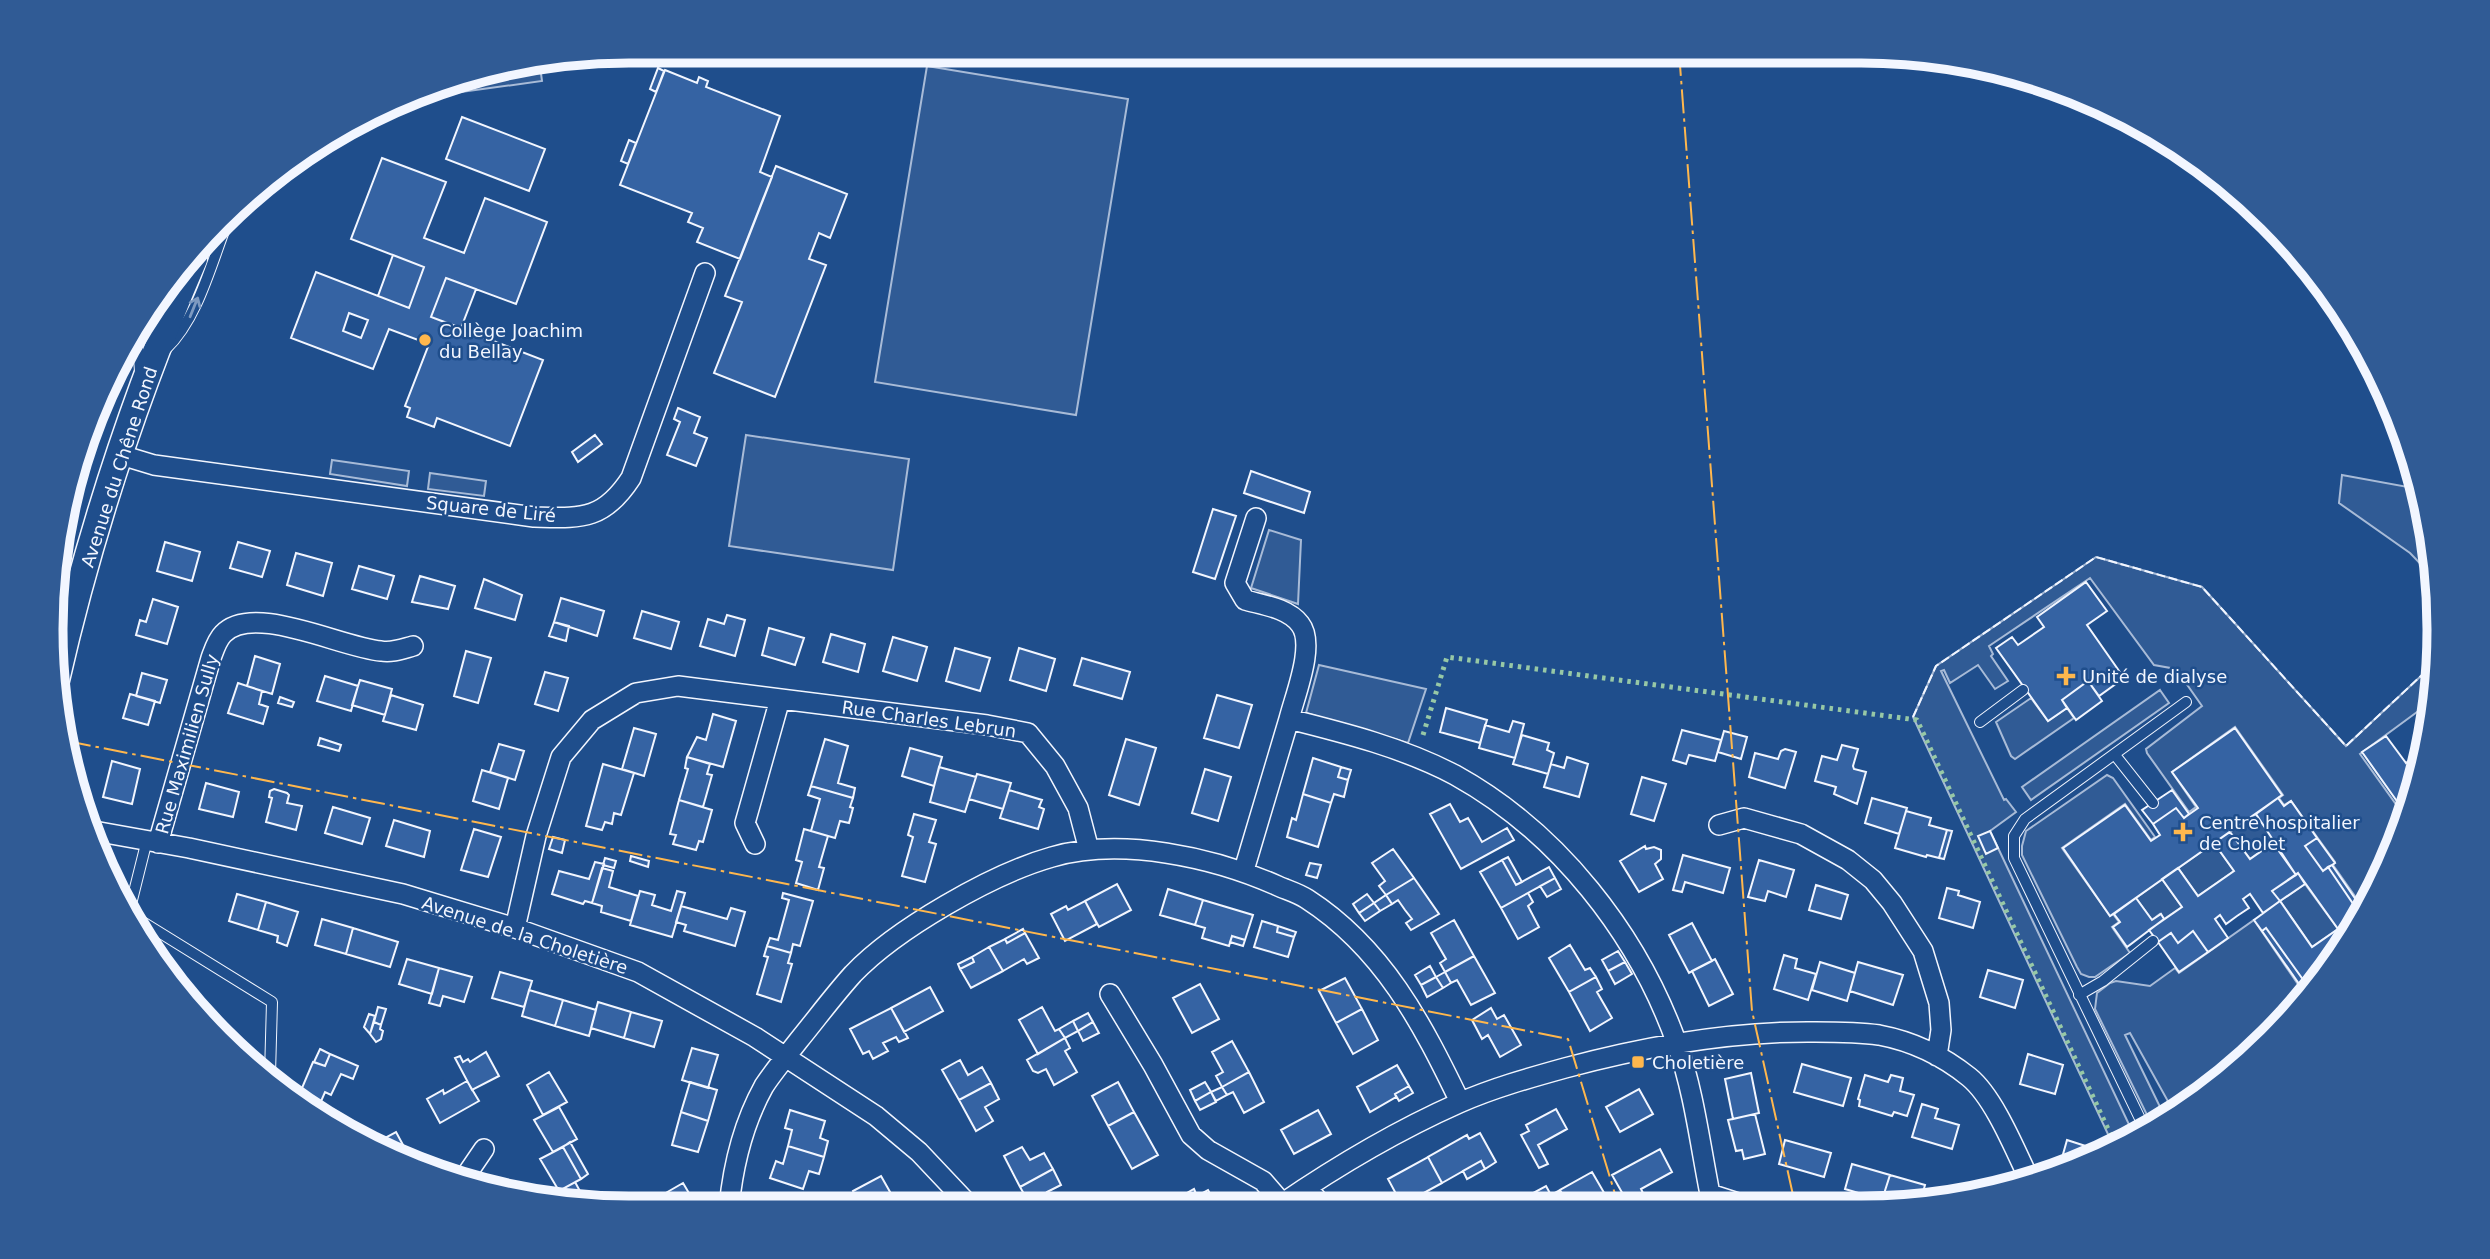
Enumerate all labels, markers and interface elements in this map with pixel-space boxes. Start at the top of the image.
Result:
one-way arrow [188,297,201,319]
place label: Collège Joachim du Bellay [439,320,583,362]
marker: Collège Joachim du Bellay [417,332,433,348]
street label: Avenue du Chêne Rond [77,364,161,570]
street label: Square de Liré [425,492,557,526]
street label: Rue Maximilien Sully [151,651,223,836]
marker: Unité de dialyse [2056,666,2076,686]
place label: Unité de dialyse [2082,666,2227,687]
street label: Rue Charles Lebrun [840,696,1018,742]
place label: Centre hospitalier de Cholet [2199,812,2360,854]
marker: Centre hospitalier de Cholet [2173,822,2193,842]
street label: Avenue de la Choletière [420,892,630,978]
place label: Choletière [1652,1052,1744,1073]
marker: Choletière [1630,1054,1646,1070]

